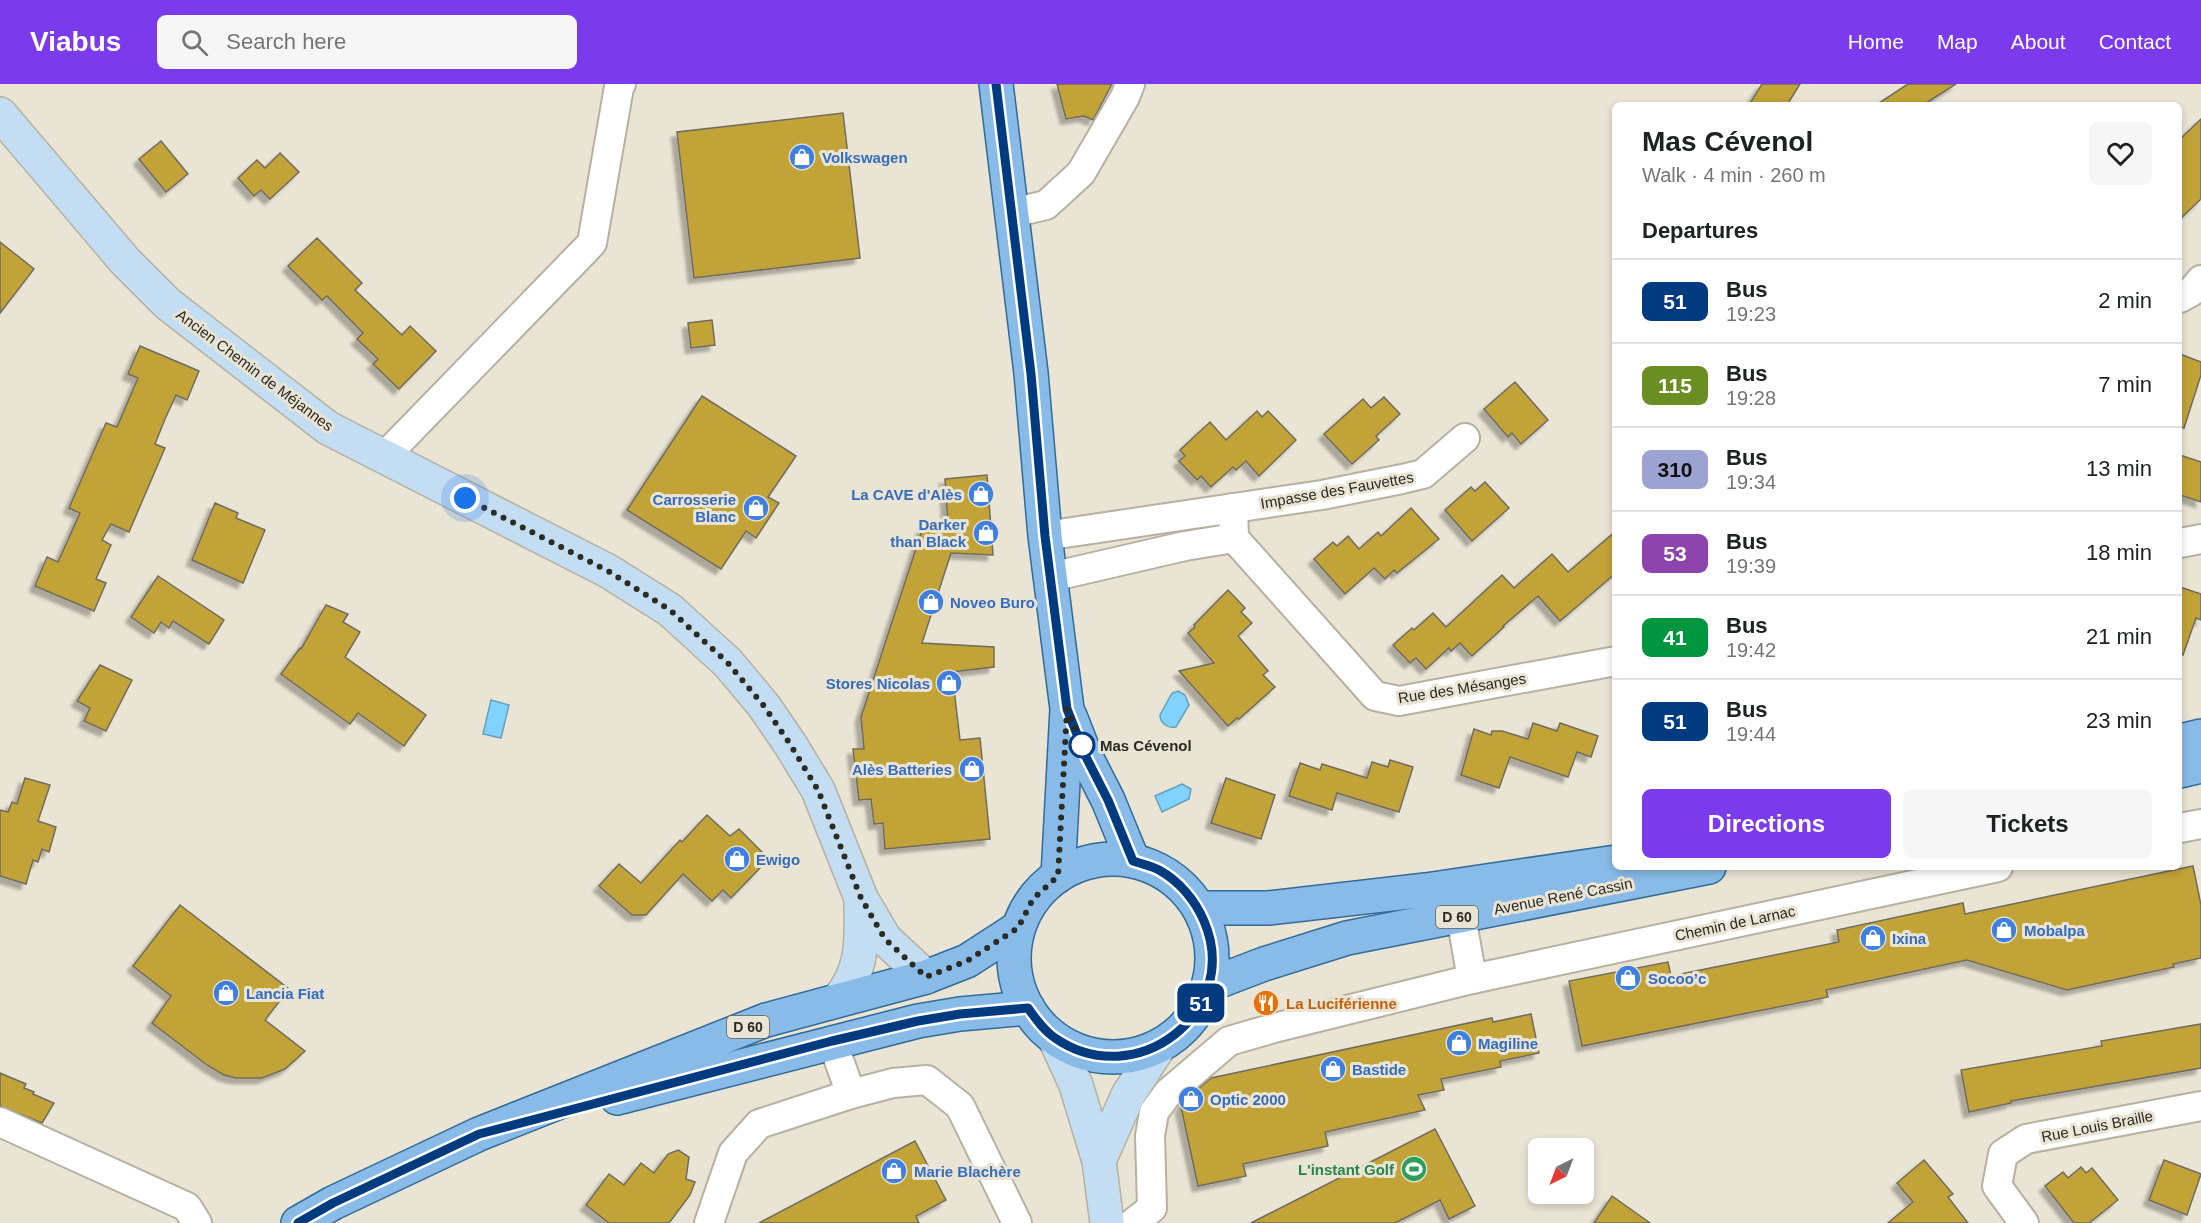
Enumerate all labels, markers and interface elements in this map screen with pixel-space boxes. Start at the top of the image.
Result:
search box [157,15,577,69]
text: Viabus [30,26,121,57]
icon: search [178,26,211,59]
text: Search here [226,29,346,54]
text: Home [1848,30,1904,53]
text: Map [1937,30,1978,53]
text: About [2011,30,2066,53]
text: Contact [2099,30,2171,53]
button: heart [2089,122,2152,185]
text: Mas Cévenol [1642,126,1813,157]
shop icon: Volkswagen [787,142,817,172]
place label: Volkswagen [822,149,908,166]
text: Walk · 4 min · 260 m [1642,164,1826,186]
text: Departures [1642,218,1758,243]
text: Bus [1726,277,1768,302]
text: 2 min [2098,288,2152,313]
text: 51 [1663,290,1687,313]
text: 19:23 [1726,303,1776,325]
street label: Ancien Chemin de Méjannes [173,306,337,434]
text: Bus [1726,361,1768,386]
text: 7 min [2098,372,2152,397]
text: 115 [1658,374,1692,397]
text: 19:28 [1726,387,1776,409]
text: Bus [1726,445,1768,470]
text: 13 min [2086,456,2152,481]
text: 310 [1657,458,1693,481]
street label: Impasse des Fauvettes [1259,468,1415,512]
text: 19:34 [1726,471,1776,493]
shop icon: La CAVE d'Alès [966,479,996,509]
your location [450,483,480,513]
place label: La CAVE d'Alès [851,486,962,503]
place label: Carrosserie Blanc [653,491,736,525]
shop icon: Carrosserie Blanc [741,493,771,523]
place label: Darker than Black [890,516,967,550]
shop icon: Darker than Black [971,518,1001,548]
text: Bus [1726,529,1768,554]
text: 18 min [2086,540,2152,565]
text: 53 [1663,542,1687,565]
text: 19:39 [1726,555,1776,577]
shop icon: Noveo Buro [916,587,946,617]
place label: Noveo Buro [950,594,1035,611]
text: Bus [1726,613,1768,638]
text: 21 min [2086,624,2152,649]
text: 41 [1663,626,1687,649]
text: 19:42 [1726,639,1776,661]
shop icon: Stores Nicolas [934,668,964,698]
street label: Rue des Mésanges [1397,669,1527,707]
place label: Stores Nicolas [826,675,930,692]
text: Bus [1726,697,1768,722]
text: 23 min [2086,708,2152,733]
text: 51 [1663,710,1687,733]
text: 19:44 [1726,723,1776,745]
marker: Mas Cévenol [1069,732,1095,758]
place label: Mas Cévenol [1100,737,1192,754]
shop icon: Alès Batteries [957,754,987,784]
place label: Alès Batteries [852,761,952,778]
button: Directions [1642,789,1891,858]
button: Tickets [1903,789,2152,858]
shop icon: Ewigo [722,844,752,874]
place label: Ewigo [756,851,800,868]
street label: Avenue René Cassin [1492,874,1634,918]
street label: Chemin de Larnac [1673,902,1797,944]
road number: D 60 [1436,906,1478,928]
shop icon: Mobalpa [1989,915,2019,945]
place label: Mobalpa [2024,922,2085,939]
shop icon: Ixina [1858,923,1888,953]
place label: Ixina [1892,930,1927,947]
shop icon: Socoo’c [1613,963,1643,993]
place label: Socoo’c [1648,970,1706,987]
shop icon: Lancia Fiat [211,978,241,1008]
line badge: 51 [1174,984,1228,1022]
place label: Lancia Fiat [246,985,324,1002]
restaurant icon: La Luciférienne [1251,988,1281,1018]
text: 51 [1189,992,1213,1015]
place label: La Luciférienne [1286,995,1397,1012]
road number: D 60 [727,1016,769,1038]
shop icon: Magiline [1444,1028,1474,1058]
place label: Magiline [1478,1035,1538,1052]
shop icon: Bastide [1318,1054,1348,1084]
place label: Bastide [1352,1061,1406,1078]
shop icon: Optic 2000 [1176,1084,1206,1114]
place label: Optic 2000 [1210,1091,1286,1108]
street label: Rue Louis Braille [2040,1107,2154,1145]
north arrow [1528,1138,1594,1204]
map controls [1528,1138,1594,1204]
sports icon: L'instant Golf [1399,1154,1429,1184]
shop icon: Marie Blachère [879,1156,909,1186]
place label: L'instant Golf [1298,1161,1395,1178]
place label: Marie Blachère [914,1163,1021,1180]

